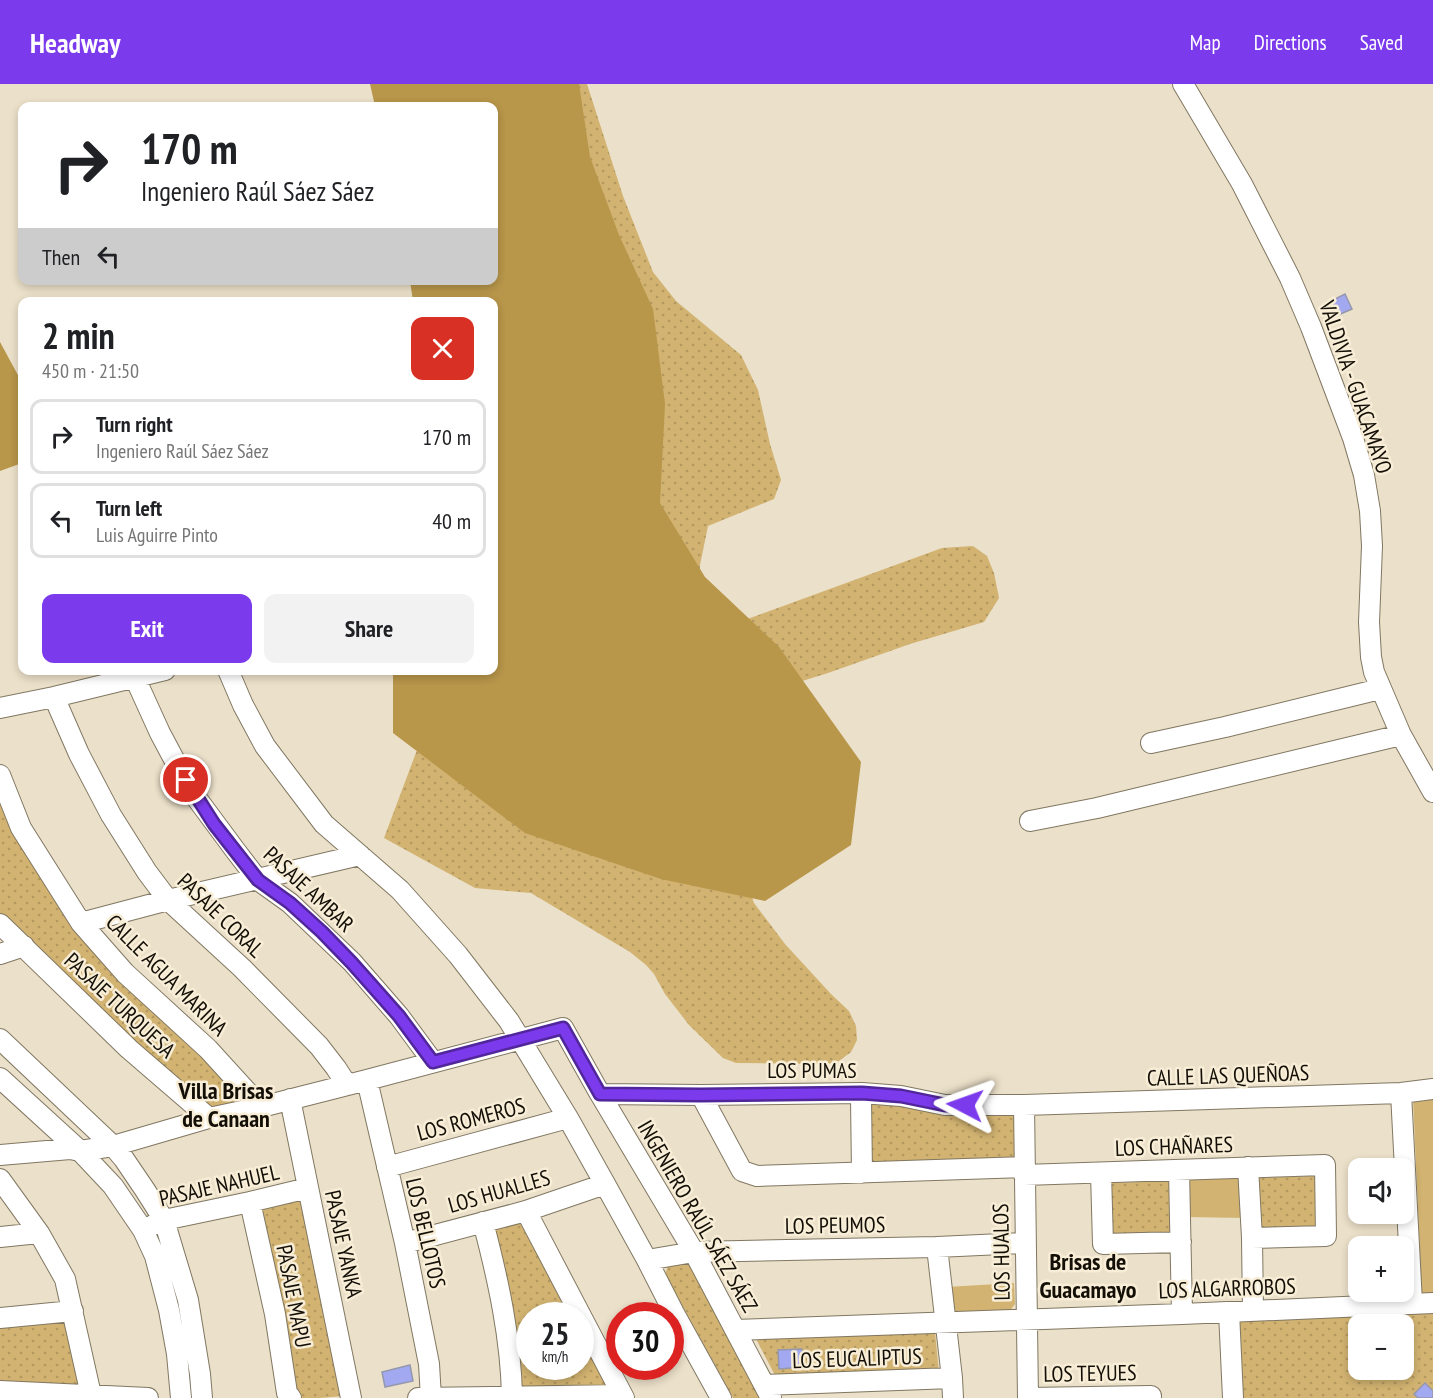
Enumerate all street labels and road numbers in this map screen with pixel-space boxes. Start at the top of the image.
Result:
street label: VALDIVIA - GUACAMAYO [1313,296,1399,477]
street label: PASAJE AMBAR [258,840,360,938]
street label: PASAJE CORAL [172,867,270,963]
street label: CALLE AGUA MARINA [100,908,234,1042]
street label: PASAJE TURQUESA [59,946,182,1064]
street label: LOS PUMAS [767,1056,857,1084]
street label: CALLE LAS QUEÑOAS [1146,1058,1310,1092]
street label: LOS ROMEROS [414,1091,528,1147]
street label: INGENIERO RAÚL SÁEZ SÁEZ [632,1115,765,1317]
street label: LOS CHAÑARES [1115,1130,1233,1162]
street label: PASAJE NAHUEL [156,1158,282,1212]
street label: LOS HUALLES [445,1163,553,1219]
street label: LOS BELLOTOS [400,1175,452,1291]
street label: PASAJE YANKA [319,1188,369,1301]
street label: LOS HUALOS [986,1203,1016,1301]
street label: LOS PEUMOS [785,1210,885,1240]
street label: PASAJE MAPU [270,1242,318,1350]
street label: LOS ALGARROBOS [1158,1272,1296,1304]
street label: LOS EUCALIPTUS [792,1342,922,1374]
street label: LOS TEYUES [1043,1358,1137,1388]

